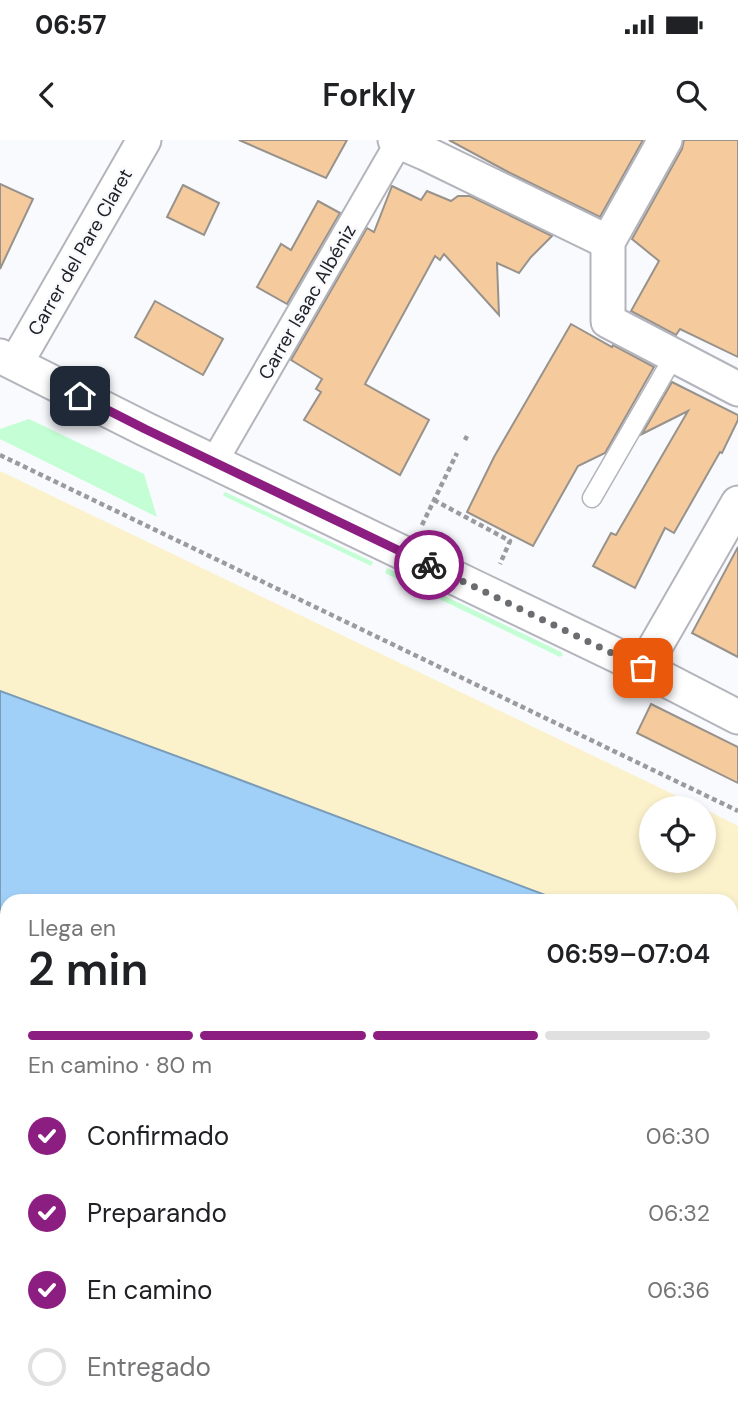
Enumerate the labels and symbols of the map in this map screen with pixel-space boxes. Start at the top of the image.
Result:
street label: Carrer del Pare Claret [22,164,138,340]
street label: Carrer Isaac Albéniz [252,220,362,384]
pin [50,366,110,426]
courier [394,530,464,600]
pin [613,638,673,698]

